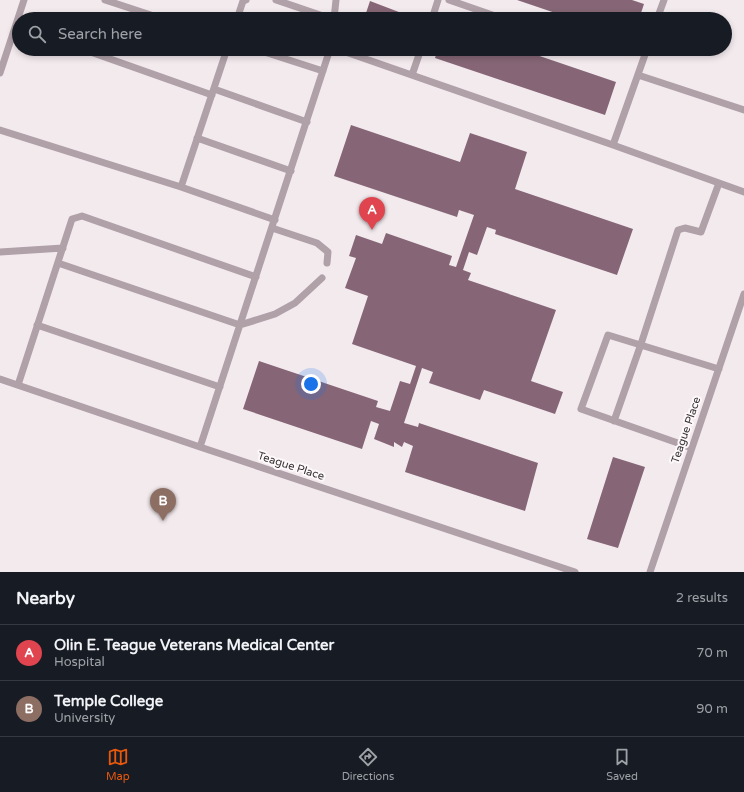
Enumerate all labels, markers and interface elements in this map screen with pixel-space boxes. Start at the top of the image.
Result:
search box [12,12,732,56]
icon: search [26,23,48,45]
text: Search here [58,25,142,43]
pin: A [359,197,385,230]
your location [301,374,321,394]
street label: Teague Place [669,395,703,465]
street label: Teague Place [256,449,326,483]
pin: B [150,488,176,521]
text: Nearby [16,588,75,609]
text: 2 results [676,590,728,606]
text: Olin E. Teague Veterans Medical Center [54,636,334,654]
text: A [24,645,34,661]
text: 70 m [696,645,728,661]
text: Hospital [54,654,105,670]
text: Temple College [54,692,163,710]
text: B [24,701,34,717]
text: 90 m [696,701,728,717]
text: University [54,710,115,726]
tab: Map [106,746,130,783]
tab: Directions [342,746,394,783]
tab: Saved [606,746,638,783]

